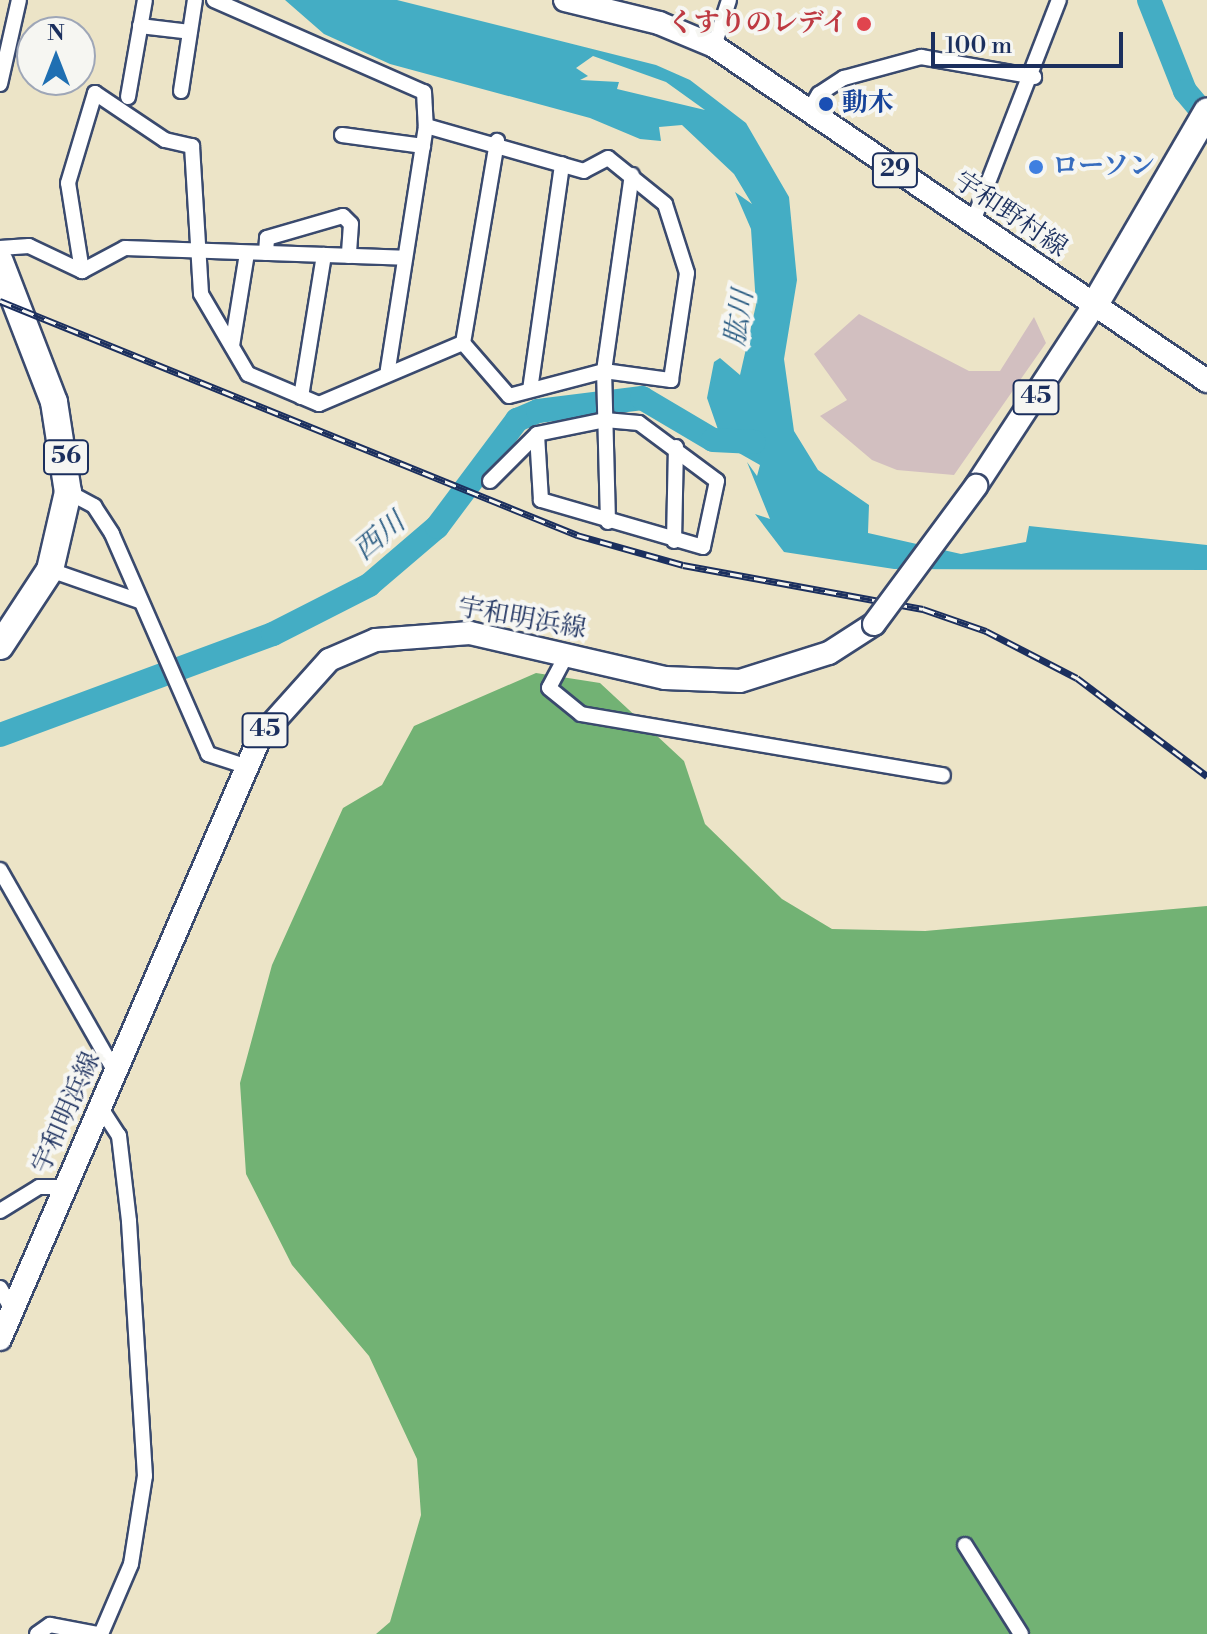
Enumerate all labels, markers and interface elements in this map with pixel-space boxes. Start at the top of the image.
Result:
place label: くすりのレデイ [666,8,848,40]
marker: くすりのレデイ [855,15,873,33]
north arrow [16,16,96,96]
scale bar [935,16,1127,66]
text: N [47,20,65,47]
text: 100 m [945,31,1012,61]
place label: 動木 [842,88,894,120]
marker: 動木 [817,95,835,113]
road number: 29 [871,150,919,190]
place label: ローソン [1052,151,1156,183]
marker: ローソン [1027,158,1045,176]
street label: 宇和野村線 [947,166,1073,264]
water label: 肱川 [719,288,761,348]
road number: 45 [1012,377,1060,417]
road number: 56 [42,437,90,477]
water label: 西川 [348,506,412,568]
street label: 宇和明浜線 [455,592,589,646]
road number: 45 [241,710,289,750]
street label: 宇和明浜線 [26,1047,108,1179]

